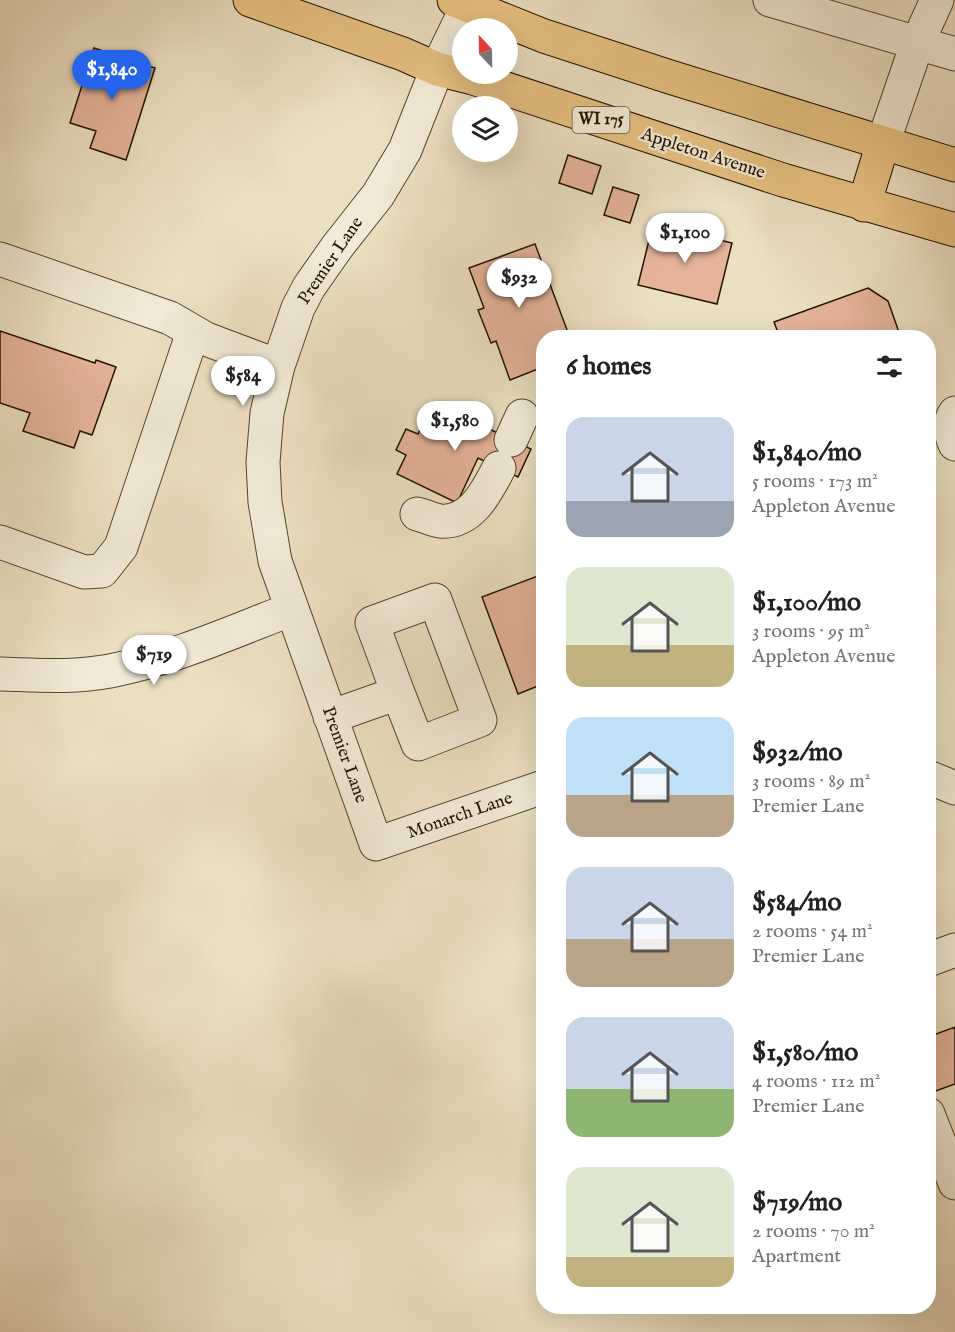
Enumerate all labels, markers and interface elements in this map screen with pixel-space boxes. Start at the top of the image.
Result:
north arrow [452,18,518,84]
map controls [452,18,518,162]
pin: $1,840 [63,50,161,101]
text: $1,840 [86,57,138,82]
button: layers [452,96,518,162]
road number: WI 175 [572,107,630,133]
street label: Appleton Avenue [637,123,768,185]
street label: Premier Lane [293,213,369,309]
pin: $1,100 [636,213,734,264]
text: $1,100 [660,220,710,245]
pin: $932 [483,258,555,309]
text: $932 [501,265,537,290]
text: 6 homes [566,350,651,383]
icon: filters [873,350,906,383]
pin: $584 [207,356,279,407]
text: $584 [225,363,261,388]
pin: $1,580 [406,401,504,452]
text: $1,580 [431,408,479,433]
text: $1,840/mo [752,436,862,469]
icon: home [614,441,686,513]
text: 5 rooms · 173 m² [752,469,878,494]
text: Appleton Avenue [752,494,895,519]
text: $1,100/mo [752,586,861,619]
icon: home [614,591,686,663]
text: 3 rooms · 95 m² [752,619,870,644]
pin: $719 [118,635,190,686]
text: $719 [136,642,172,667]
text: Appleton Avenue [752,644,895,669]
street label: Premier Lane [316,704,372,806]
text: $932/mo [752,736,843,769]
icon: home [614,741,686,813]
text: 3 rooms · 89 m² [752,769,870,794]
street label: Monarch Lane [404,787,516,845]
text: Premier Lane [752,794,864,819]
text: $584/mo [752,886,842,919]
icon: home [614,891,686,963]
text: 2 rooms · 54 m² [752,919,873,944]
text: Premier Lane [752,944,864,969]
text: $1,580/mo [752,1036,858,1069]
icon: home [614,1041,686,1113]
text: 4 rooms · 112 m² [752,1069,880,1094]
text: Premier Lane [752,1094,864,1119]
text: $719/mo [752,1186,842,1219]
icon: home [614,1191,686,1263]
text: 2 rooms · 70 m² [752,1219,875,1244]
text: Apartment [752,1244,841,1269]

